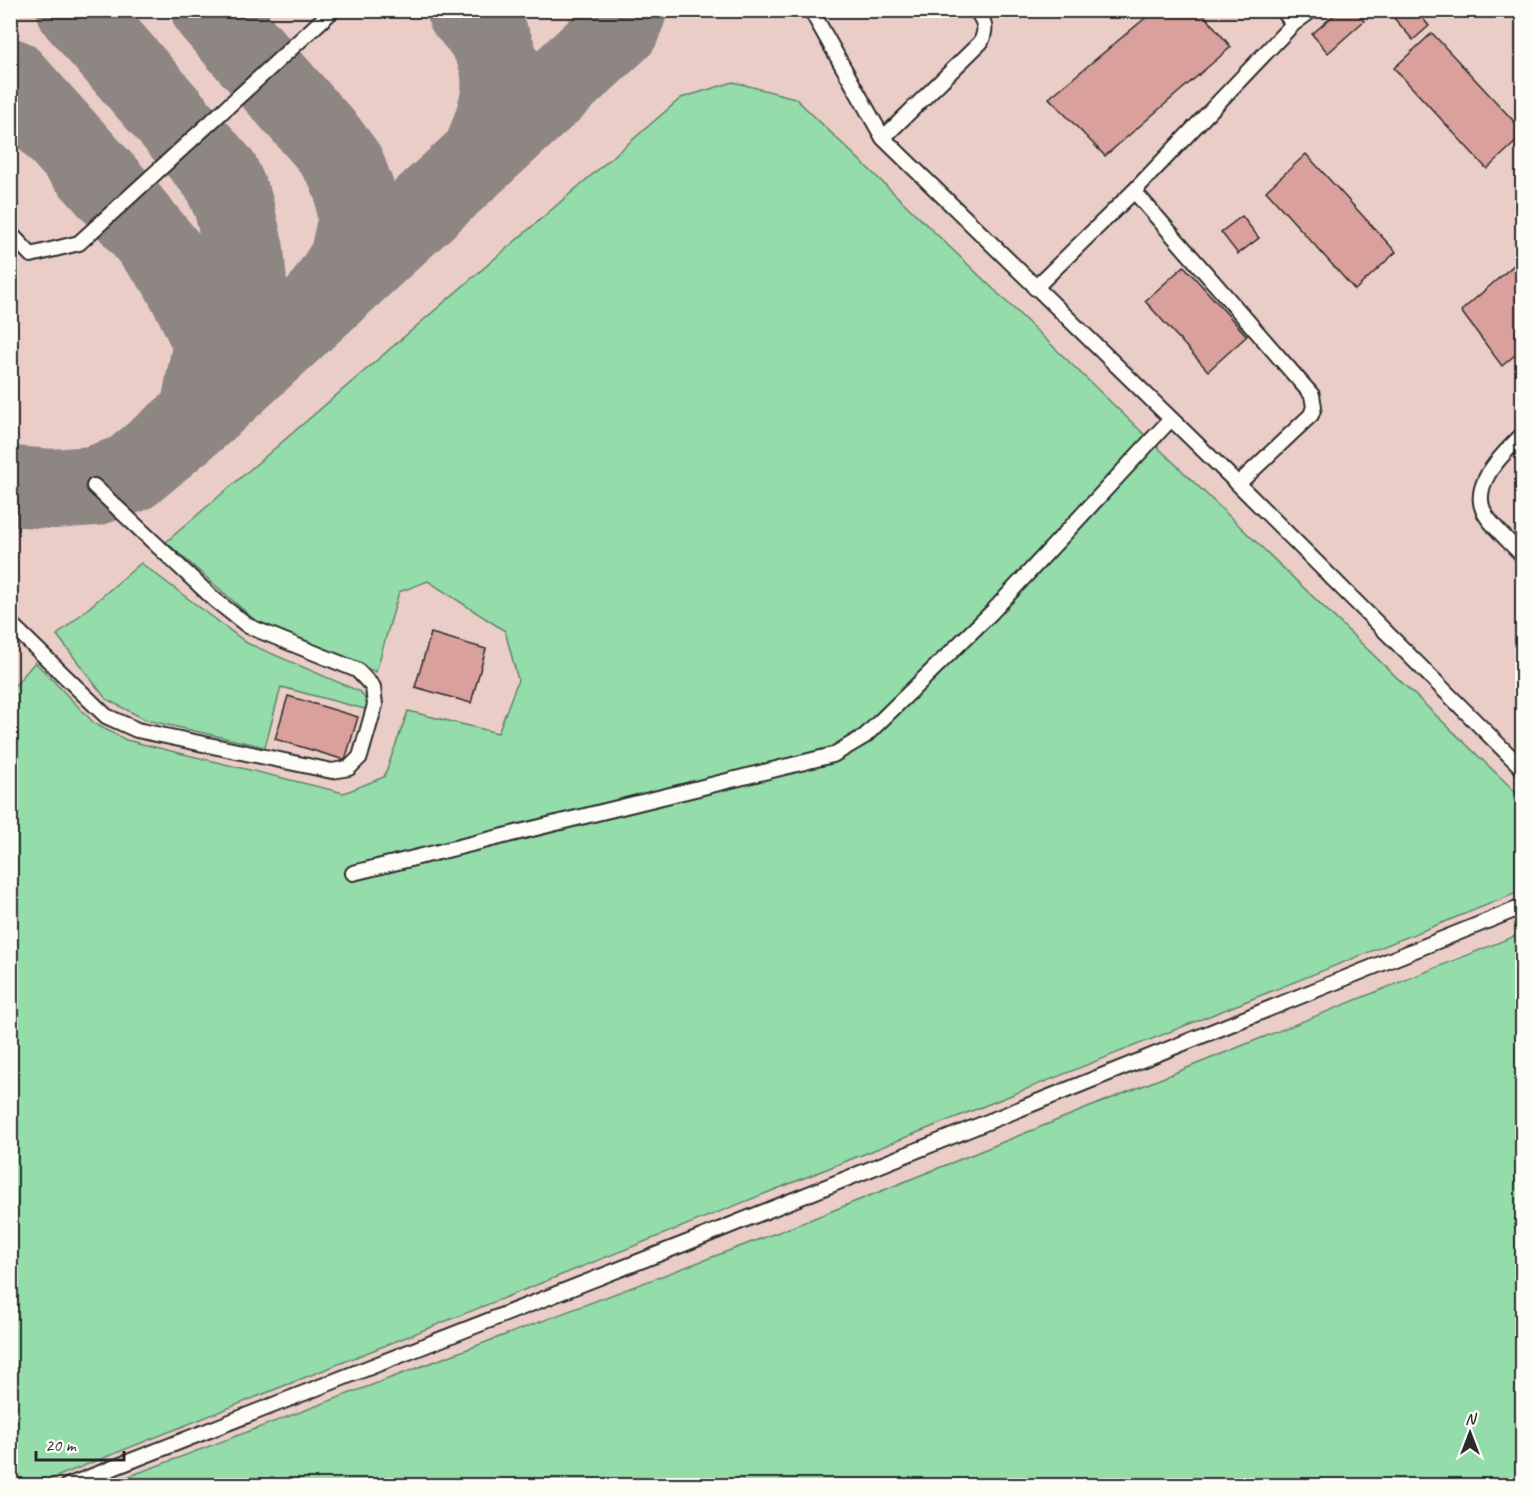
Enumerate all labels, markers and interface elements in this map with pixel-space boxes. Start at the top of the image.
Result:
north arrow [1440,1403,1500,1463]
text: N [1465,1409,1478,1429]
scale bar [36,1424,124,1462]
text: 20 m [45,1434,78,1456]

